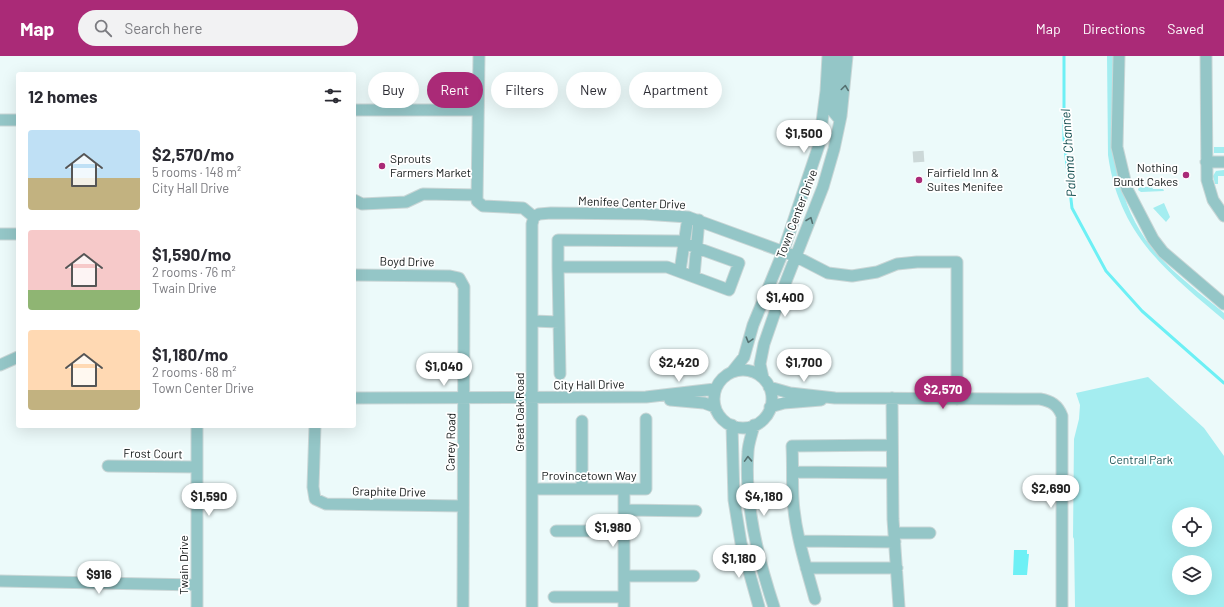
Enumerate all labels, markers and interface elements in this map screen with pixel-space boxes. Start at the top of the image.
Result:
search box [78,10,358,46]
text: Map [20,17,54,40]
icon: search [92,17,114,39]
text: Search here [124,19,202,37]
text: Map [1036,20,1061,37]
text: Directions [1083,20,1145,37]
text: Saved [1167,20,1204,37]
chip: Buy [368,72,419,108]
chip: Rent [427,72,483,108]
chip: Filters [491,72,558,108]
chip: New [566,72,621,108]
chip: Apartment [629,72,722,108]
icon: filters [322,85,344,107]
one-way arrow [840,85,849,91]
text: 12 homes [28,86,98,106]
water label: Paloma Channel [1057,108,1079,198]
pin: $1,500 [771,120,837,154]
text: $1,500 [785,125,823,141]
text: $2,570/mo [152,144,234,164]
icon: home [60,146,108,194]
place label: Sprouts Farmers Market [390,151,471,179]
place label: Nothing Bundt Cakes [1113,160,1178,188]
marker: Sprouts Farmers Market [377,161,387,171]
text: 5 rooms · 148 m² [152,164,241,180]
place label: Fairfield Inn & Suites Menifee [927,165,1003,193]
street label: Town Center Drive [773,167,819,260]
marker: Nothing Bundt Cakes [1181,170,1191,180]
marker: Fairfield Inn & Suites Menifee [914,175,924,185]
text: City Hall Drive [152,180,229,196]
street label: Menifee Center Drive [578,193,686,211]
one-way arrow [805,217,813,224]
text: $1,590/mo [152,244,231,264]
icon: home [60,246,108,294]
street label: Boyd Drive [379,254,435,268]
text: 2 rooms · 76 m² [152,264,236,280]
text: Twain Drive [152,280,217,296]
pin: $1,400 [752,284,818,318]
text: $1,400 [766,289,804,305]
one-way arrow [745,336,754,343]
text: $1,180/mo [152,344,228,364]
icon: home [60,346,108,394]
pin: $2,420 [646,349,712,383]
pin: $1,700 [771,349,837,383]
pin: $1,040 [411,353,477,387]
text: $2,420 [659,354,699,370]
text: $1,700 [786,354,822,370]
text: $1,040 [425,358,463,374]
text: 2 rooms · 68 m² [152,364,236,380]
street label: Great Oak Road [512,372,526,452]
street label: City Hall Drive [553,376,625,392]
pin: $2,570 [910,376,976,410]
text: Town Center Drive [152,380,254,396]
text: $2,570 [923,381,963,397]
street label: Carey Road [442,413,458,471]
street label: Frost Court [123,445,183,461]
park label: Central Park [1109,452,1173,466]
one-way arrow [744,456,752,462]
street label: Provincetown Way [542,468,637,482]
pin: $2,690 [1018,475,1084,509]
text: $2,690 [1031,480,1071,496]
pin: $1,590 [176,483,242,517]
street label: Graphite Drive [352,483,426,499]
pin: $4,180 [731,483,797,517]
text: $1,590 [191,488,227,504]
text: $4,180 [745,488,783,504]
map controls [1172,507,1212,595]
button: locate [1172,507,1212,547]
pin: $1,980 [580,514,646,548]
text: $1,980 [595,519,631,535]
street label: Twain Drive [176,535,190,595]
pin: $1,180 [706,545,772,579]
text: $1,180 [722,550,756,566]
button: layers [1172,555,1212,595]
pin: $916 [75,561,123,595]
text: $916 [86,566,112,582]

